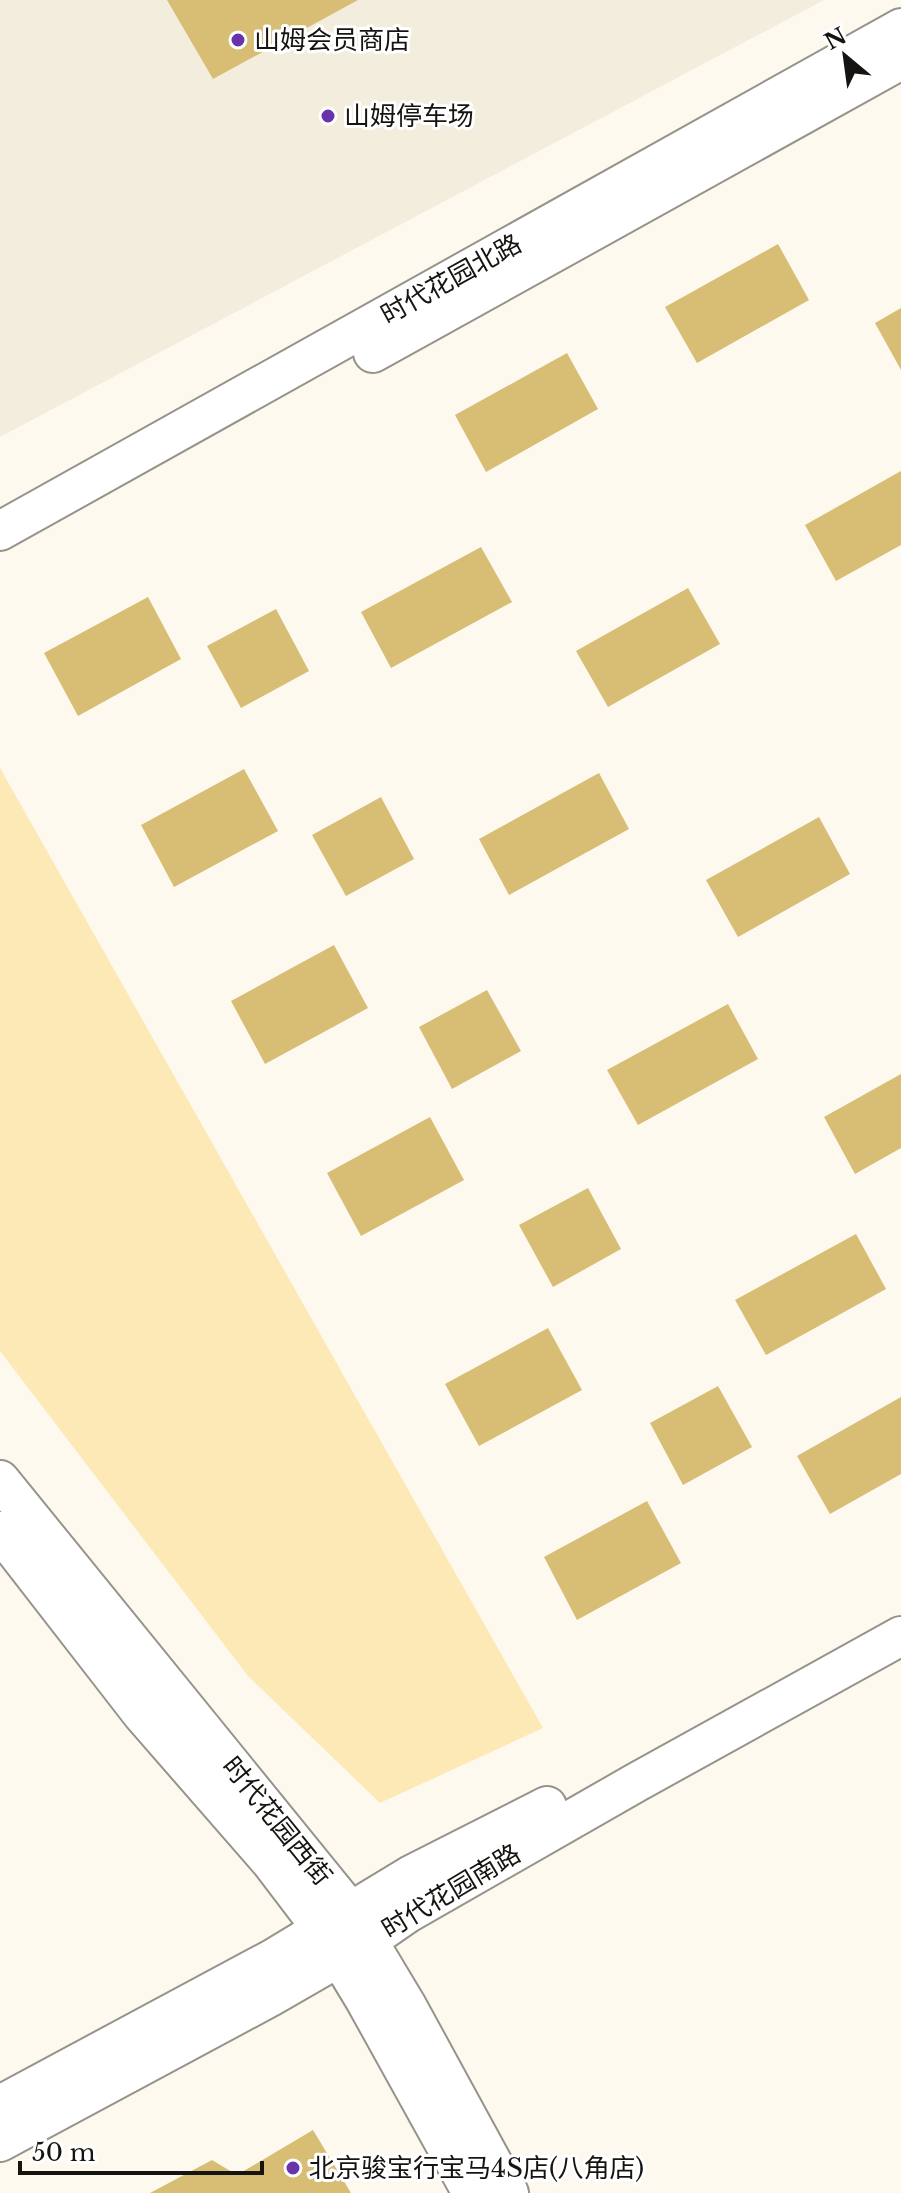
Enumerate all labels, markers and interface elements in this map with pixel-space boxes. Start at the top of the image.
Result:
north arrow [805,16,885,96]
text: N [820,22,851,56]
place label: 山姆会员商店 [254,24,410,56]
marker: 山姆会员商店 [229,31,247,49]
place label: 山姆停车场 [344,100,474,132]
marker: 山姆停车场 [319,107,337,125]
street label: 时代花园北路 [375,227,527,331]
street label: 时代花园西街 [215,1750,339,1892]
street label: 时代花园南路 [376,1837,526,1945]
scale bar [20,2125,262,2175]
text: 50 m [32,2138,96,2167]
place label: 北京骏宝行宝马4S店(八角店) [309,2152,644,2184]
marker: 北京骏宝行宝马4S店(八角店) [284,2159,302,2177]

